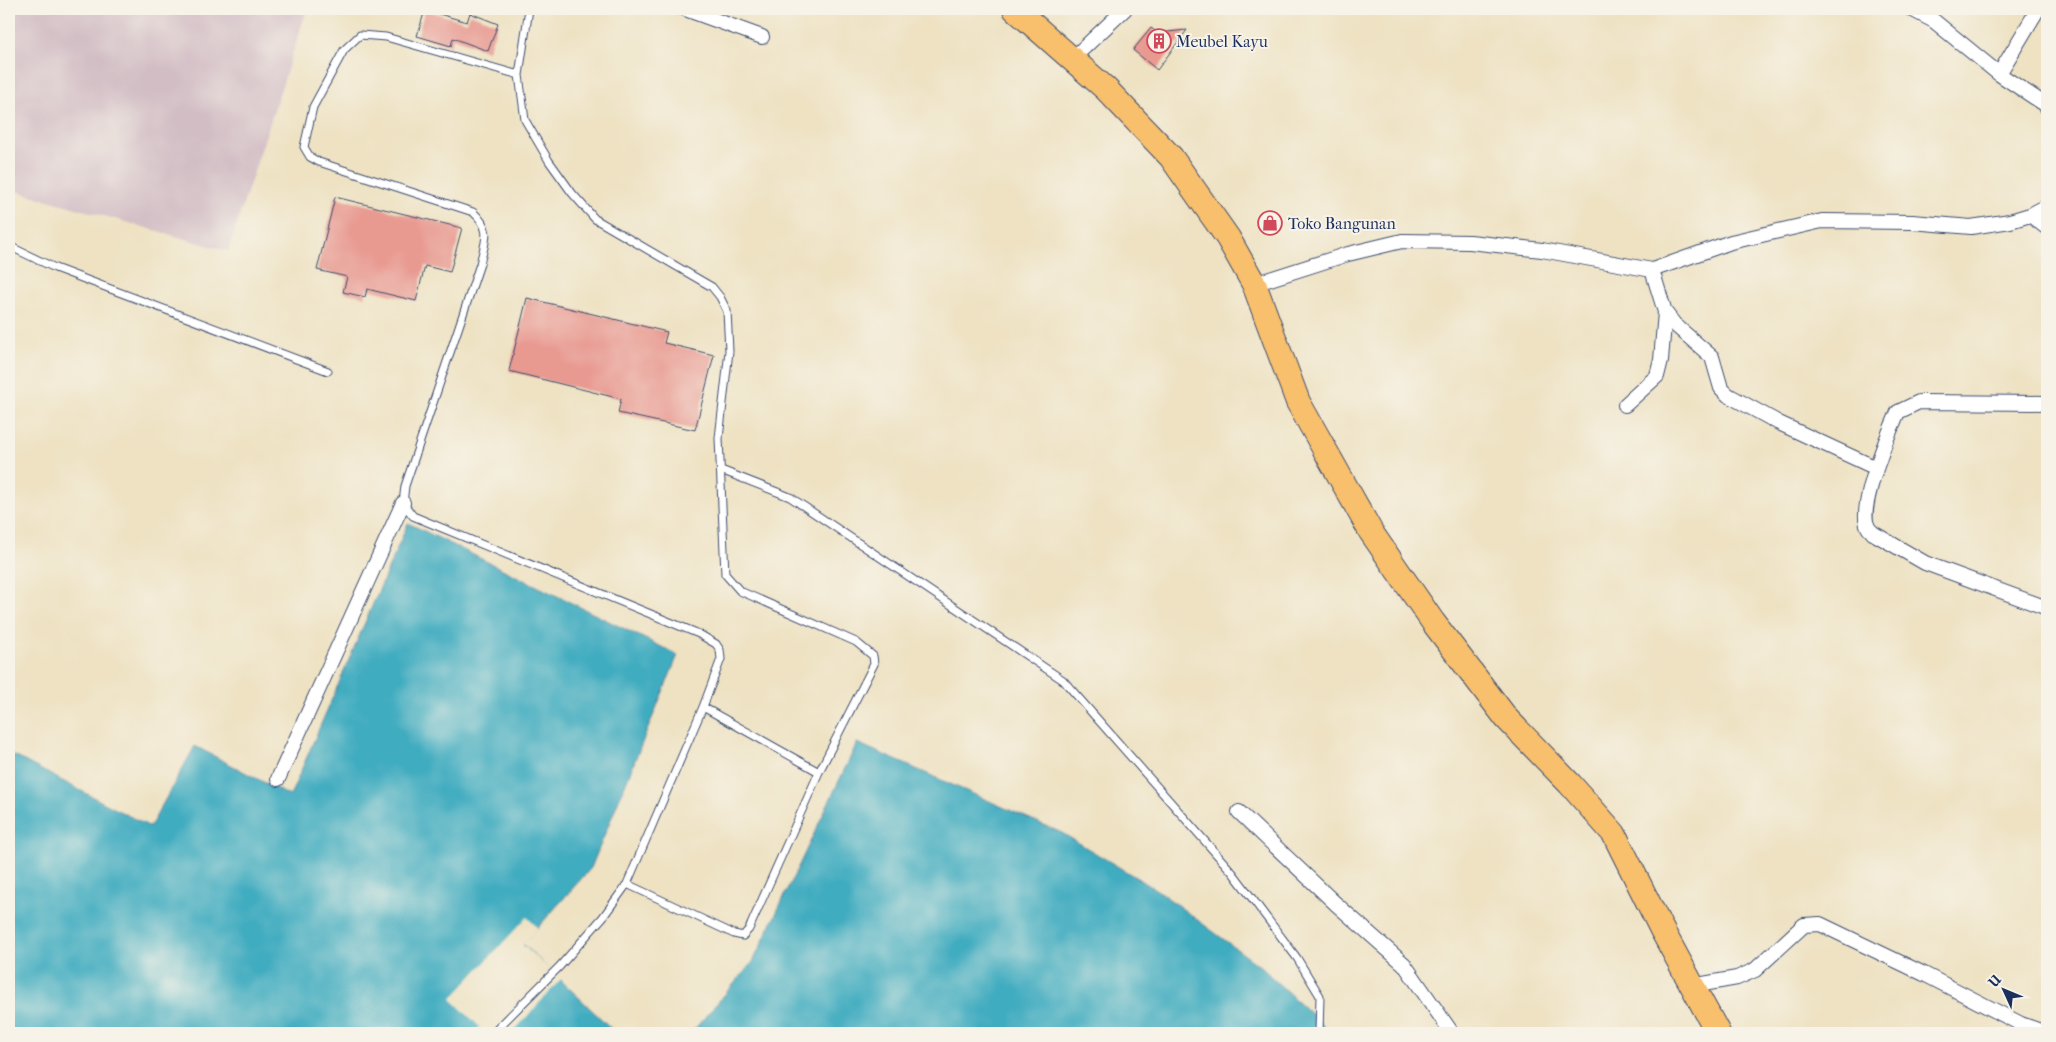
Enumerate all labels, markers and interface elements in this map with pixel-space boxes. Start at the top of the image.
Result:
building icon: Meubel Kayu [1146,28,1172,54]
place label: Meubel Kayu [1176,32,1268,51]
shop icon: Toko Bangunan [1257,210,1283,236]
place label: Toko Bangunan [1288,214,1396,233]
north arrow [1978,964,2028,1014]
text: U [1984,971,2005,992]

